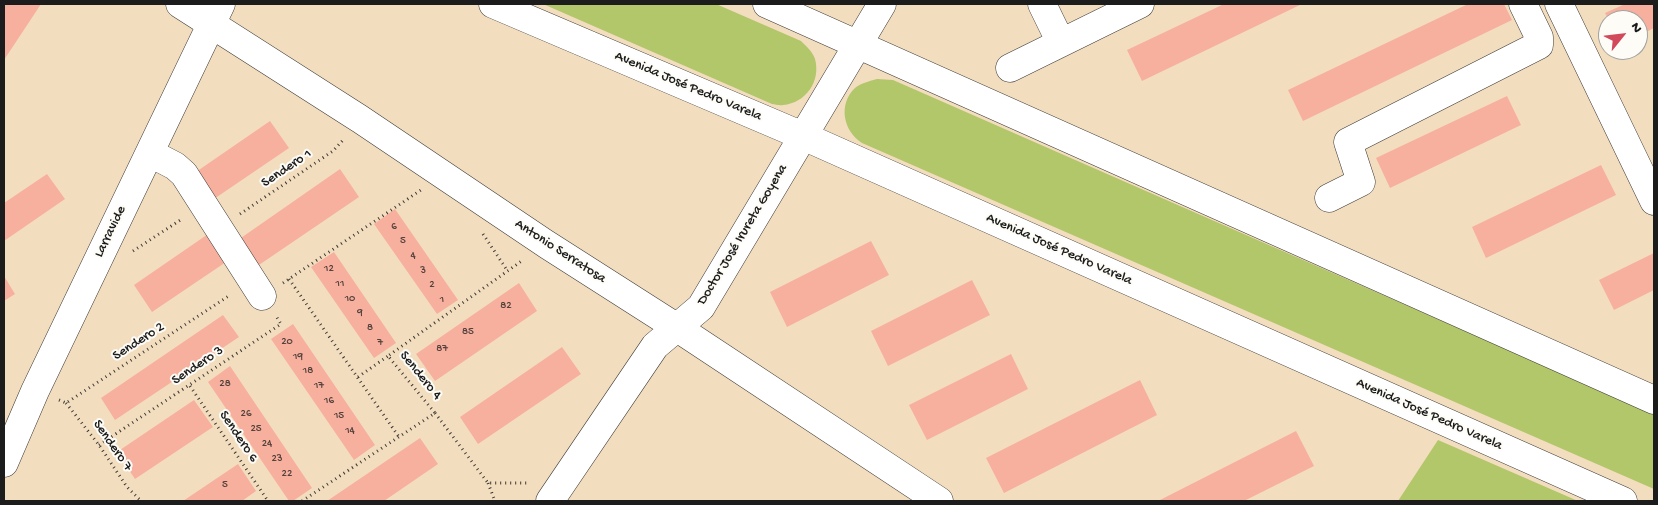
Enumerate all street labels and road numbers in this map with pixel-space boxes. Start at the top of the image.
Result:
street label: Avenida José Pedro Varela [612,48,764,126]
street label: Sendero 1 [259,146,315,192]
street label: Doctor José Irureta Goyena [694,162,792,308]
street label: Larravide [91,204,131,260]
street label: Avenida José Pedro Varela [983,210,1135,290]
street label: Antonio Serratosa [511,216,609,288]
street label: Sendero 2 [110,319,168,365]
street label: Sendero 3 [169,343,227,389]
street label: Sendero 4 [395,348,445,404]
street label: Avenida José Pedro Varela [1353,375,1505,455]
street label: Sendero 6 [215,408,261,466]
street label: Sendero 7 [88,417,136,475]

